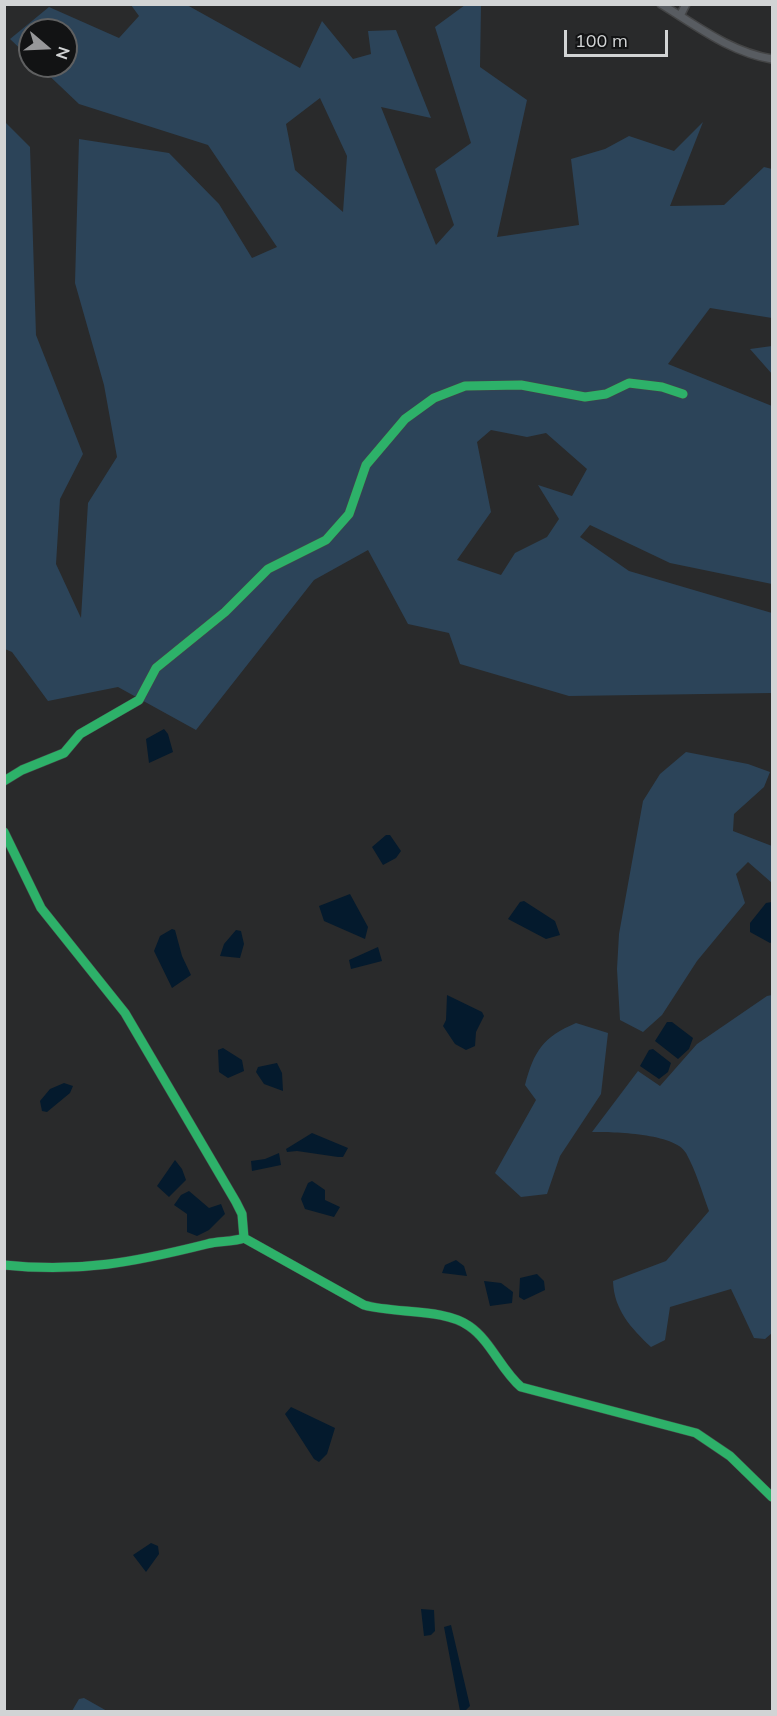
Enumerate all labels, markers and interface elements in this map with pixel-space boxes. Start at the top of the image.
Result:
north arrow [18,18,78,78]
scale bar [567,18,670,56]
text: 100 m [575,29,628,52]
text: N [52,44,75,62]

